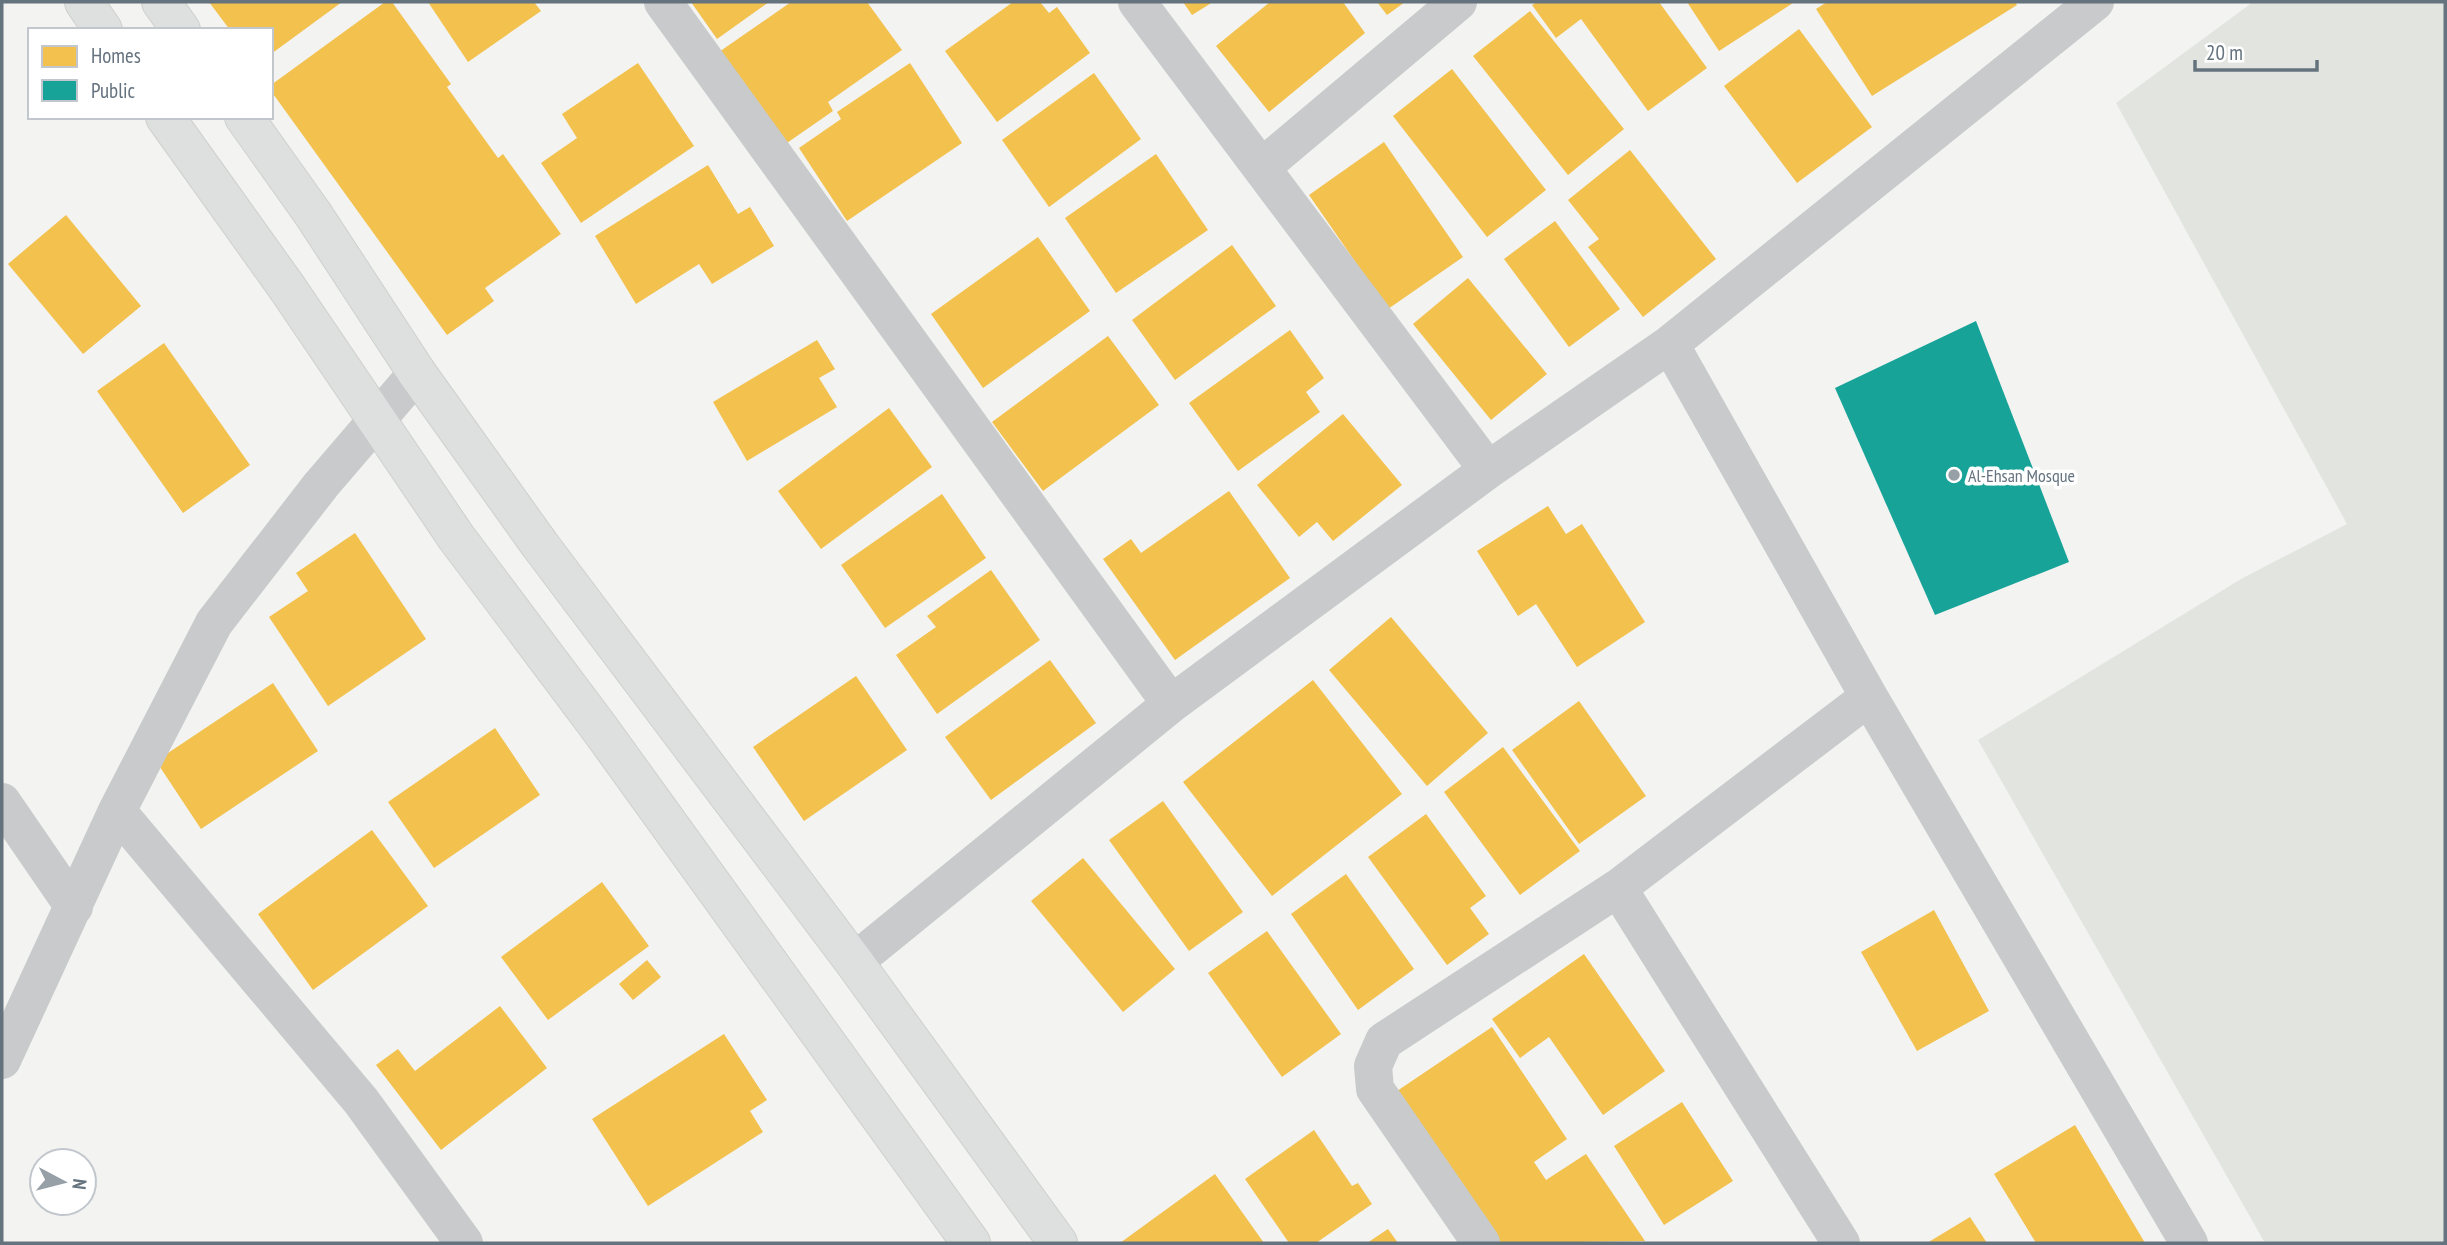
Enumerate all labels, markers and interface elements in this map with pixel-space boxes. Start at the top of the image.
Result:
legend [28,28,273,119]
scale bar [2195,28,2318,72]
text: 20 m [2206,39,2243,66]
text: Homes [91,42,141,69]
text: Public [91,77,136,104]
place label: Al-Ehsan Mosque [1968,464,2075,487]
marker: Al-Ehsan Mosque [1946,467,1962,483]
north arrow [28,1147,98,1217]
text: N [67,1178,92,1191]

